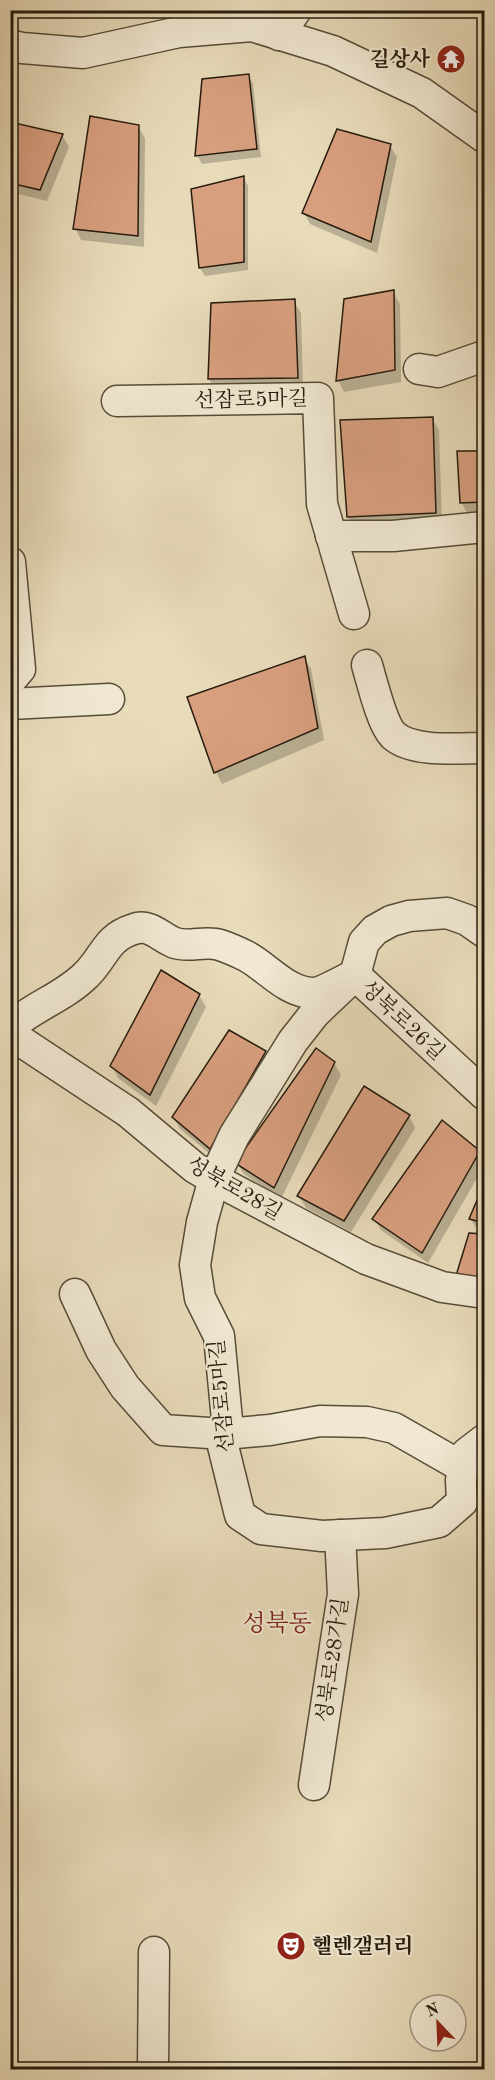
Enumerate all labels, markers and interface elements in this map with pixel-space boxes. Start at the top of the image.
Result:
temple icon: 길상사 [435,43,467,75]
place label: 길상사 [369,47,431,71]
street label: 선잠로5마길 [194,387,308,412]
street label: 성북로26길 [356,975,450,1065]
street label: 성북로28길 [183,1151,287,1225]
street label: 선잠로5마길 [205,1338,238,1454]
street label: 성북로28가길 [311,1596,353,1724]
district label: 성북동 [242,1610,312,1637]
theatre icon: 헬렌갤러리 [275,1930,307,1962]
place label: 헬렌갤러리 [312,1934,413,1958]
north arrow [408,1993,468,2053]
text: N [424,2001,442,2021]

